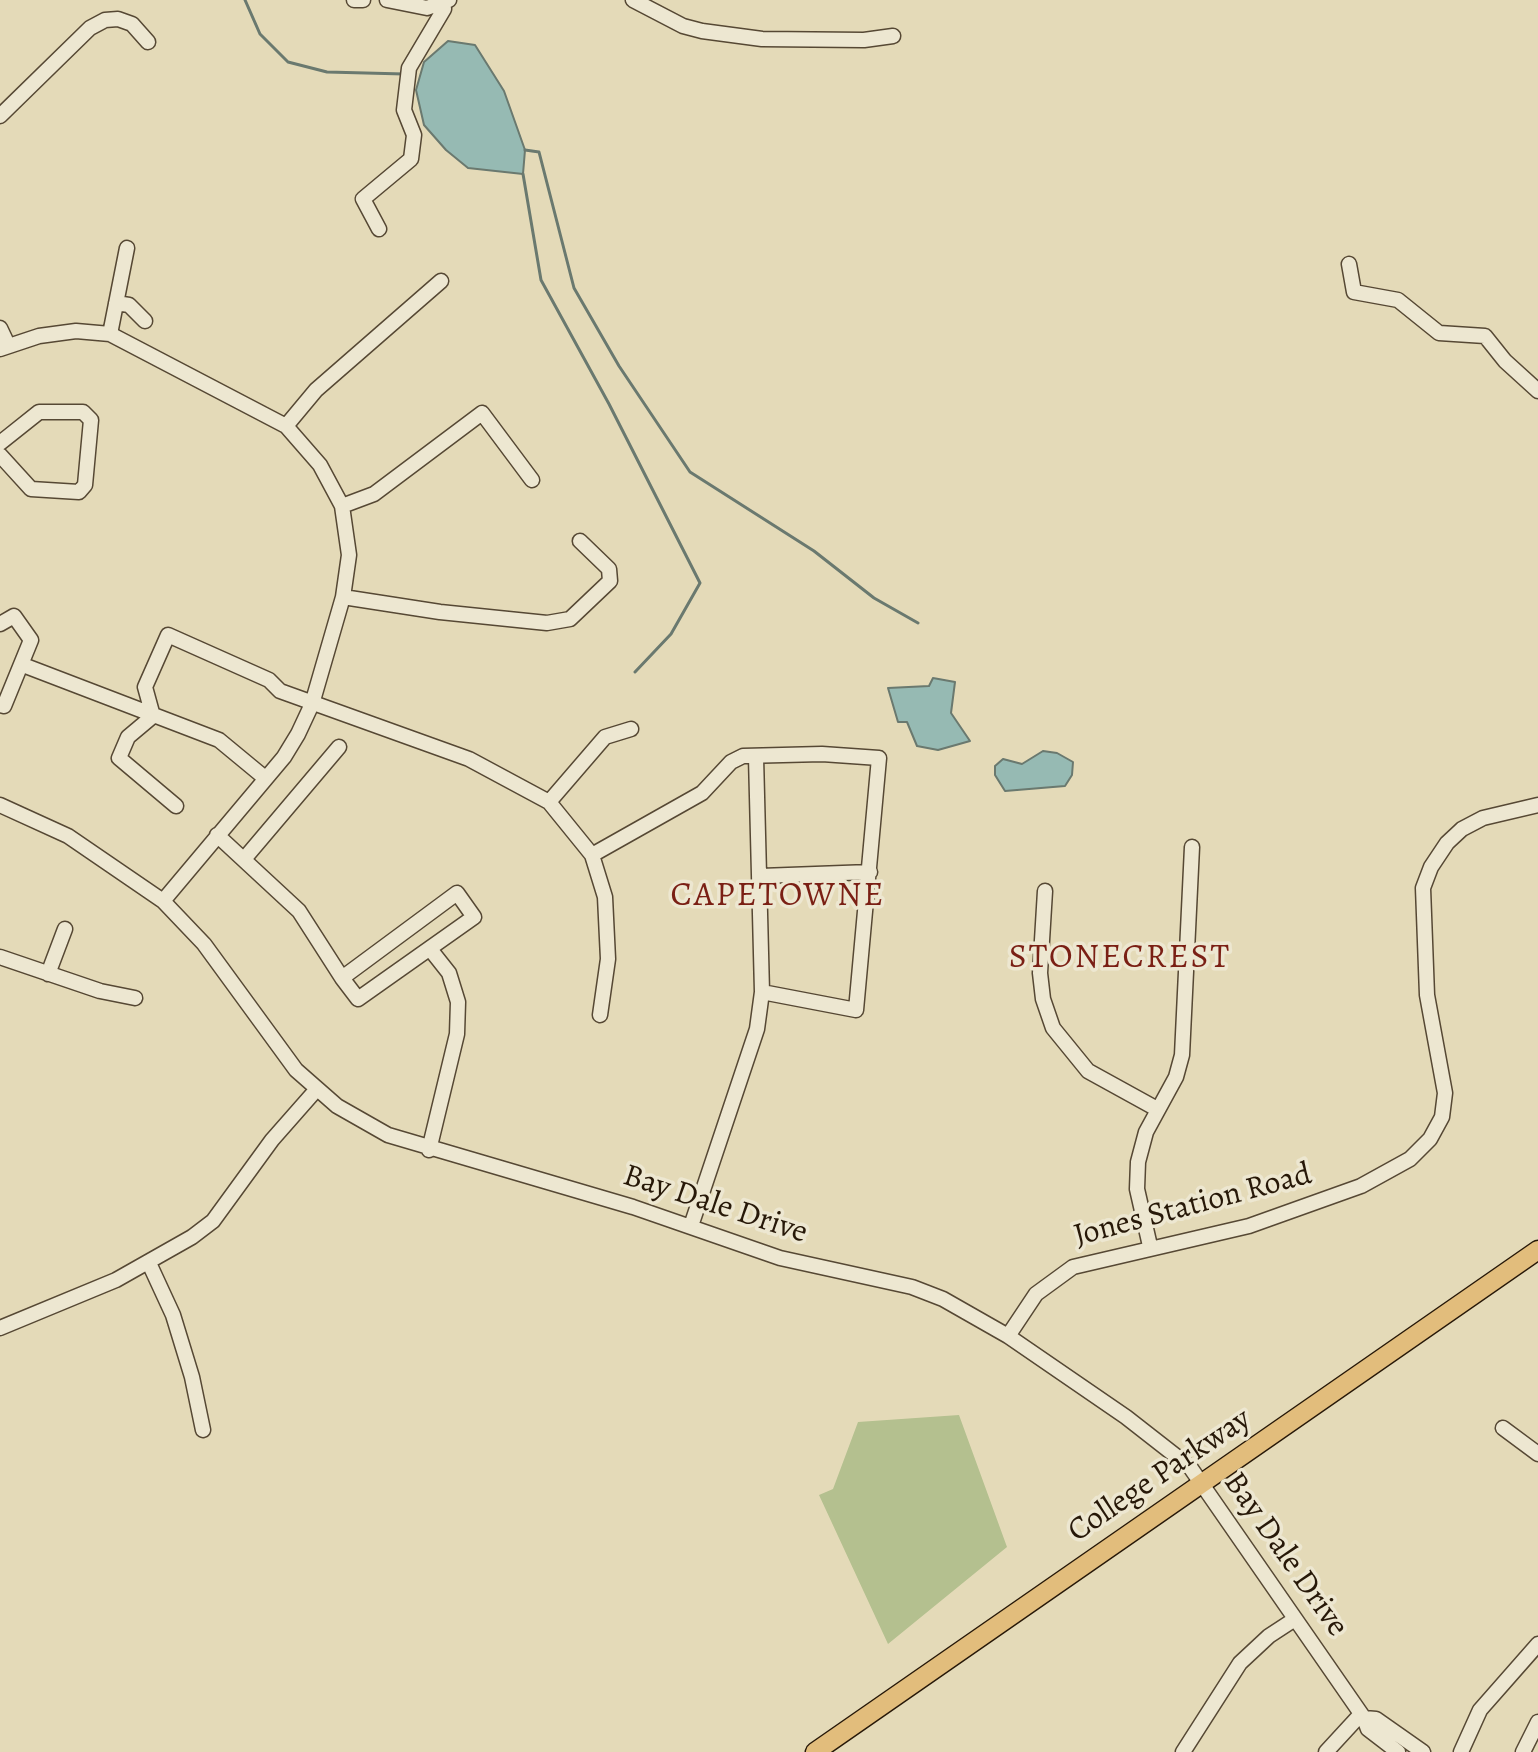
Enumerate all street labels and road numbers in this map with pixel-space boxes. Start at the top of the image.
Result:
street label: Jones Station Road [1070,1156,1316,1256]
street label: Bay Dale Drive [618,1157,812,1253]
street label: College Parkway [1061,1401,1259,1551]
street label: Bay Dale Drive [1214,1465,1356,1645]

